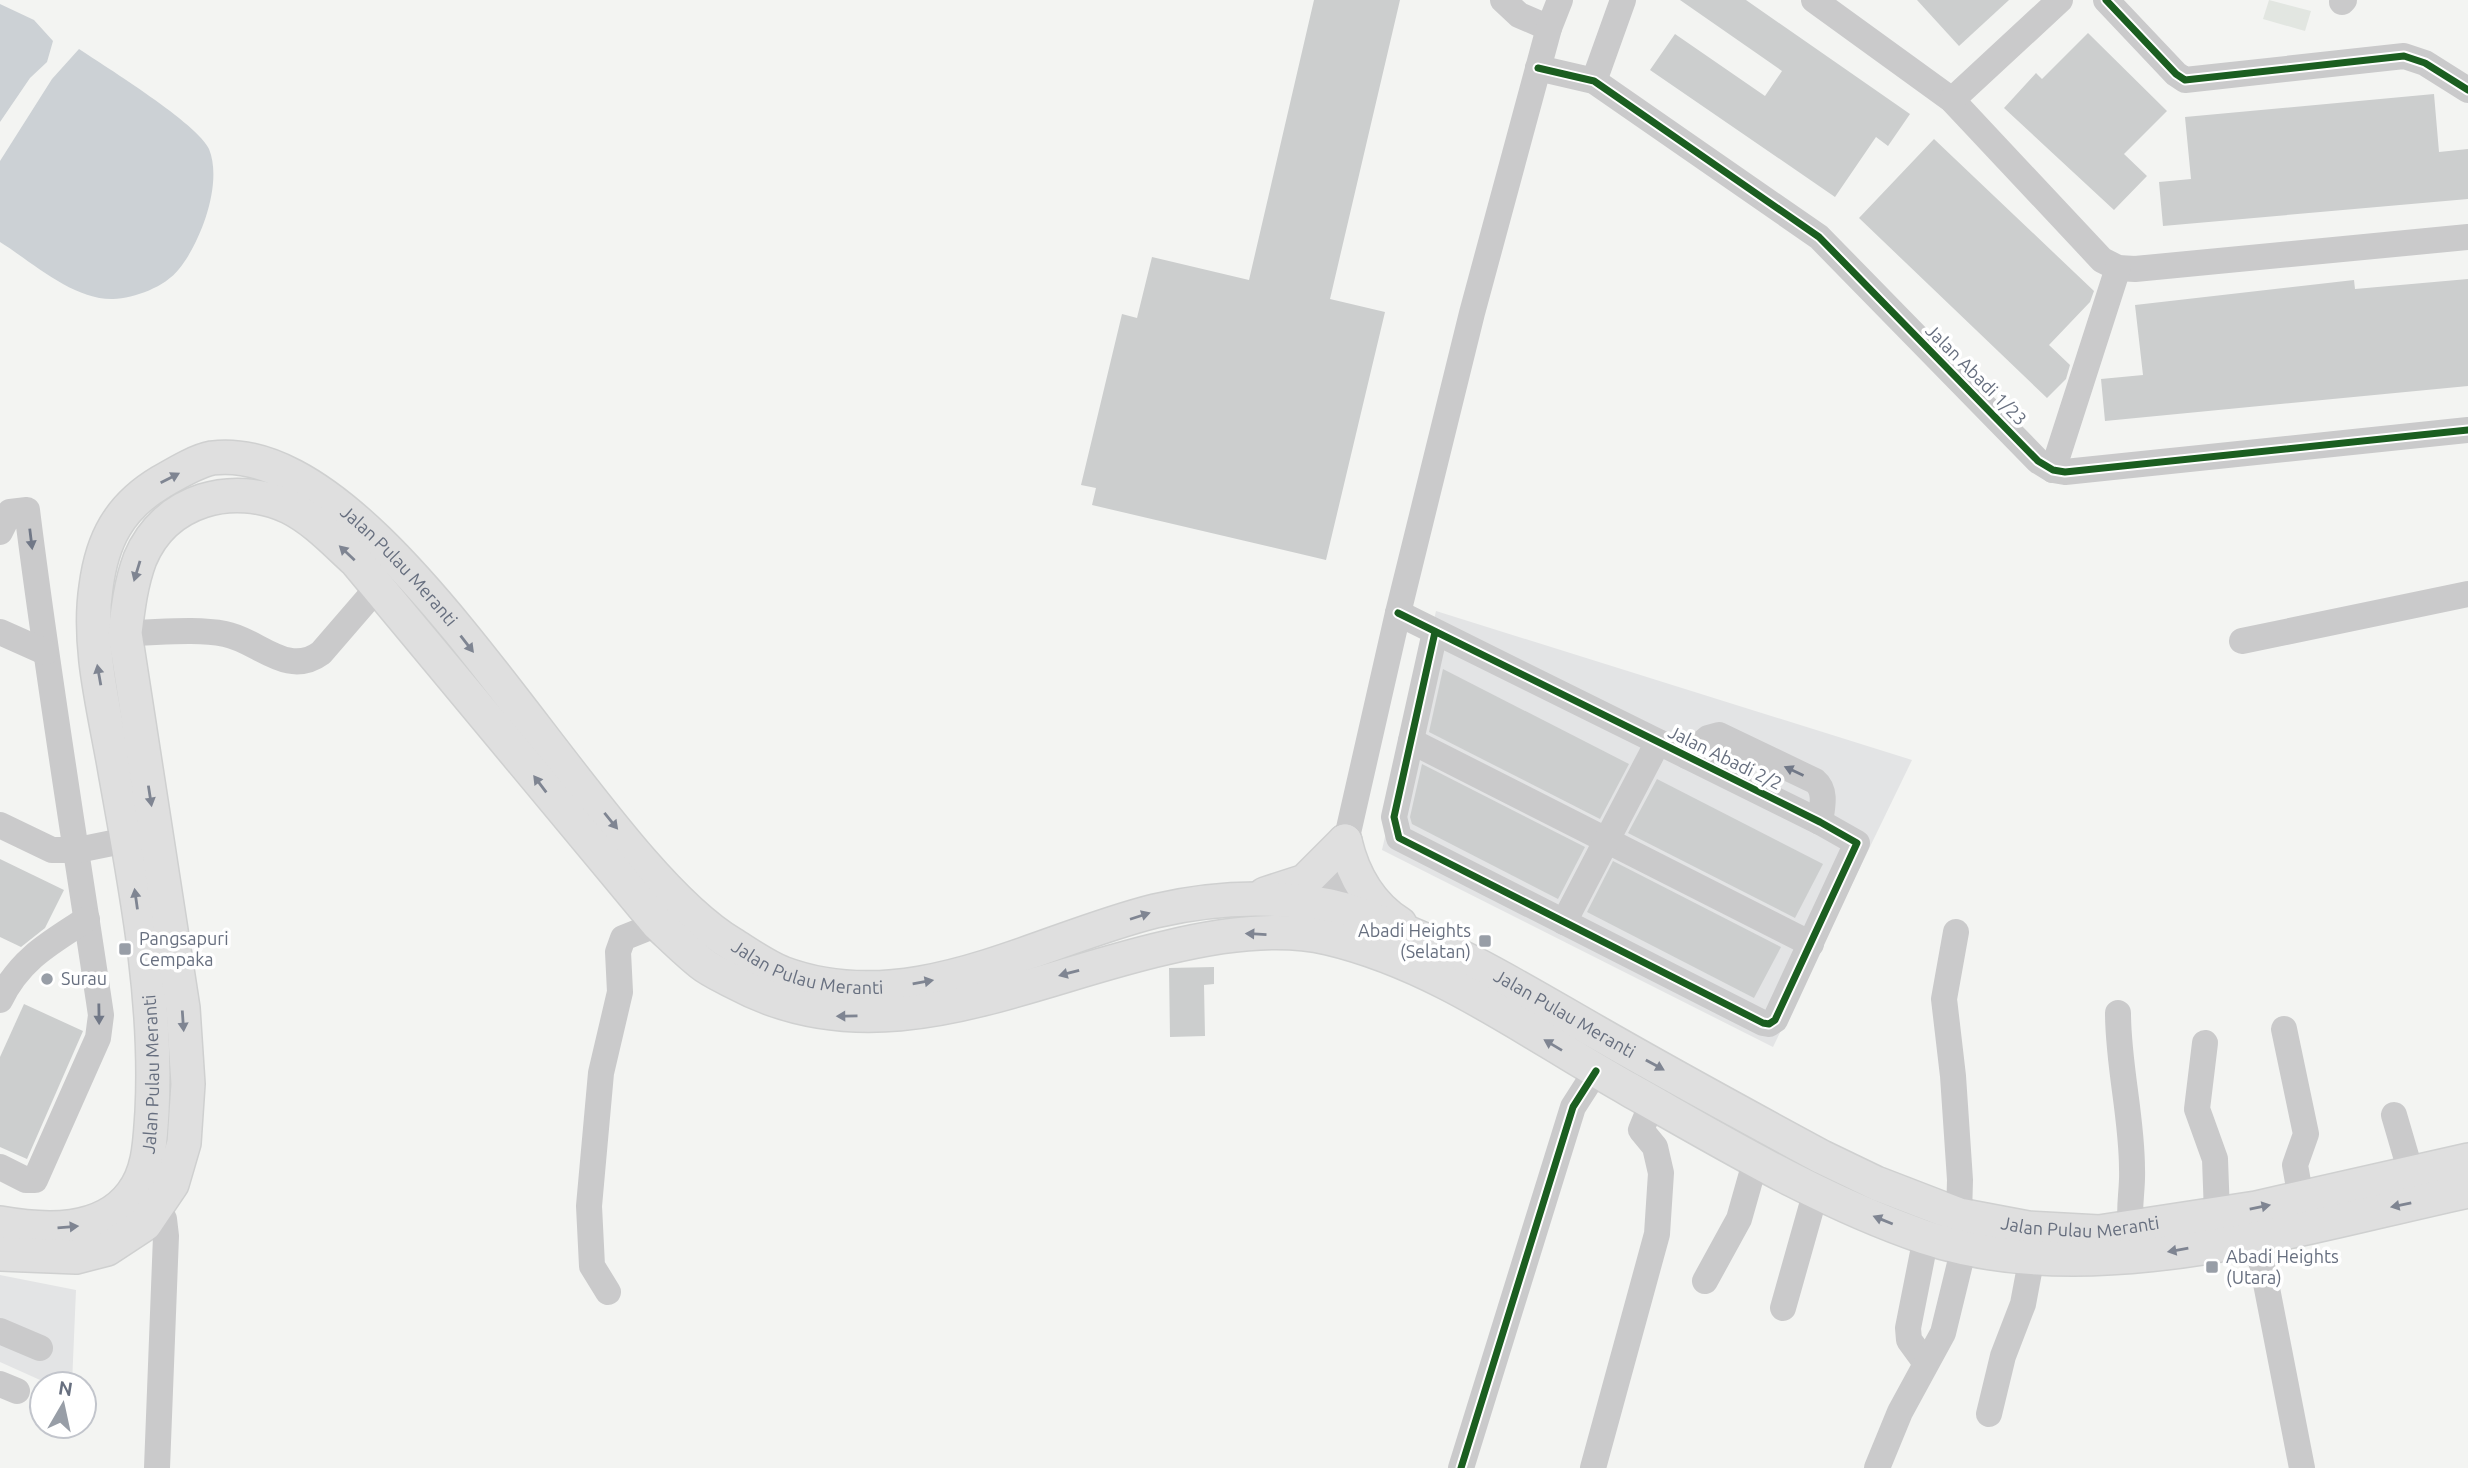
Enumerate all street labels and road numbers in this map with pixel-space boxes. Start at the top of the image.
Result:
street label: Jalan Abadi 1/23 [1922,320,2031,429]
street label: Jalan Pulau Meranti [337,501,462,630]
street label: Jalan Abadi 2/2 [1665,721,1786,793]
street label: Jalan Pulau Meranti [728,936,884,997]
street label: Jalan Pulau Meranti [1491,965,1639,1061]
street label: Jalan Pulau Meranti [137,994,162,1155]
street label: Jalan Pulau Meranti [1999,1212,2161,1241]

